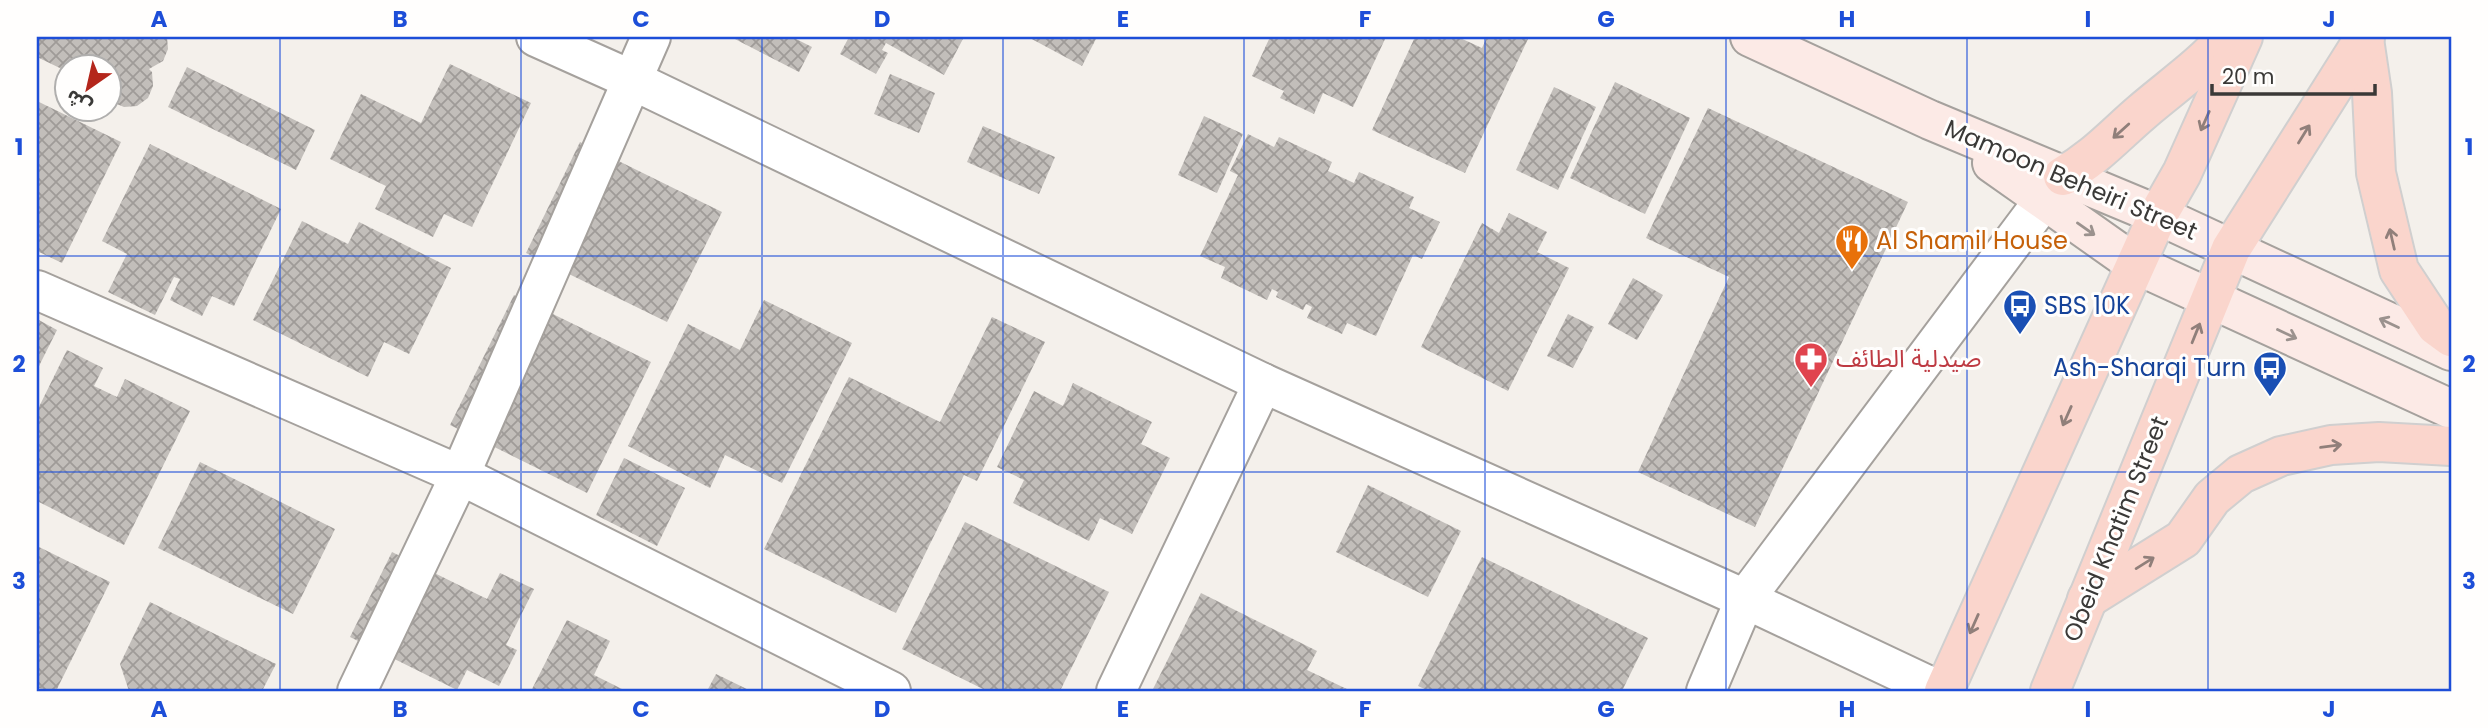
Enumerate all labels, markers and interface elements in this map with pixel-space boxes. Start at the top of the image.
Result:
text: A [151,3,168,35]
text: B [392,3,408,35]
text: C [632,3,650,35]
text: D [874,3,890,35]
text: E [1117,3,1129,35]
text: F [1359,3,1371,35]
text: G [1597,3,1615,35]
text: H [1839,3,1855,35]
text: I [2085,3,2091,35]
text: J [2322,3,2336,35]
north arrow [52,52,122,122]
scale bar [2212,52,2374,96]
text: 20 m [2222,62,2275,91]
text: ش [60,83,97,120]
one-way arrow [2198,110,2211,131]
street label: Mamoon Beheiri Street [1940,111,2203,248]
one-way arrow [2112,123,2130,139]
one-way arrow [2296,125,2311,144]
text: 1 [15,131,23,163]
text: 1 [2465,131,2473,163]
restaurant icon: Al Shamil House [1833,222,1871,271]
one-way arrow [2076,222,2095,236]
place label: Al Shamil House [1876,224,2068,257]
one-way arrow [2385,228,2398,251]
bus stop icon: SBS 10K [2001,287,2039,336]
place label: SBS 10K [2044,289,2130,322]
one-way arrow [2379,316,2400,329]
one-way arrow [2190,323,2203,345]
one-way arrow [2276,328,2297,341]
pharmacy icon: صيدلية الطائف [1792,340,1830,389]
place label: صيدلية الطائف [1836,342,1981,375]
text: 2 [12,348,26,380]
text: 2 [2462,348,2476,380]
bus stop icon: Ash-Sharqi Turn [2251,349,2289,398]
place label: Ash-Sharqi Turn [2053,351,2246,384]
one-way arrow [2060,405,2073,426]
street label: Obeid Khatim Street [2055,411,2176,646]
one-way arrow [2319,439,2342,452]
one-way arrow [2135,556,2155,570]
text: 3 [12,565,26,597]
text: 3 [2462,565,2476,597]
one-way arrow [1967,612,1980,634]
text: A [151,693,168,725]
text: B [392,693,408,725]
text: C [632,693,650,725]
text: D [874,693,890,725]
text: E [1117,693,1129,725]
text: F [1359,693,1371,725]
text: G [1597,693,1615,725]
text: H [1839,693,1855,725]
text: I [2085,693,2091,725]
text: J [2322,693,2336,725]

